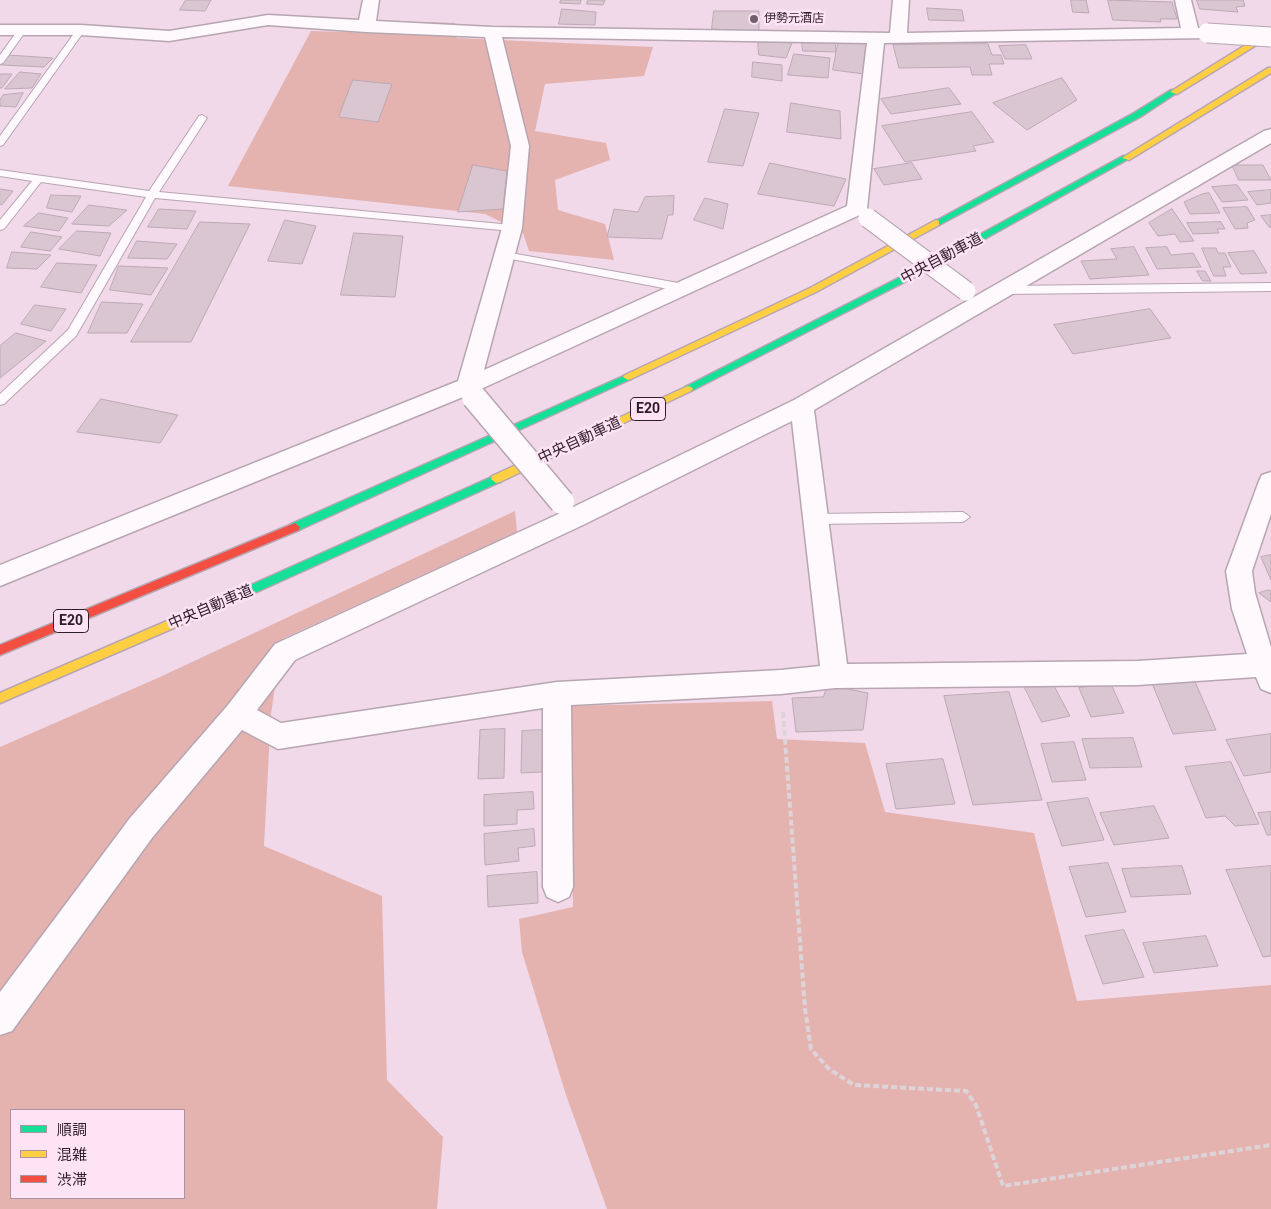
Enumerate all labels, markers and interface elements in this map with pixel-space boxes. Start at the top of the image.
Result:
place label: 伊勢元酒店 [764,12,824,26]
marker: 伊勢元酒店 [748,13,760,25]
street label: 中央自動車道 [898,230,986,288]
road number: E20 [630,398,666,420]
street label: 中央自動車道 [535,414,625,468]
street label: 中央自動車道 [166,582,256,634]
road number: E20 [54,610,88,632]
legend [10,1109,185,1199]
text: 順調 [57,1121,87,1139]
text: 混雑 [57,1146,87,1164]
text: 渋滞 [57,1171,87,1189]

